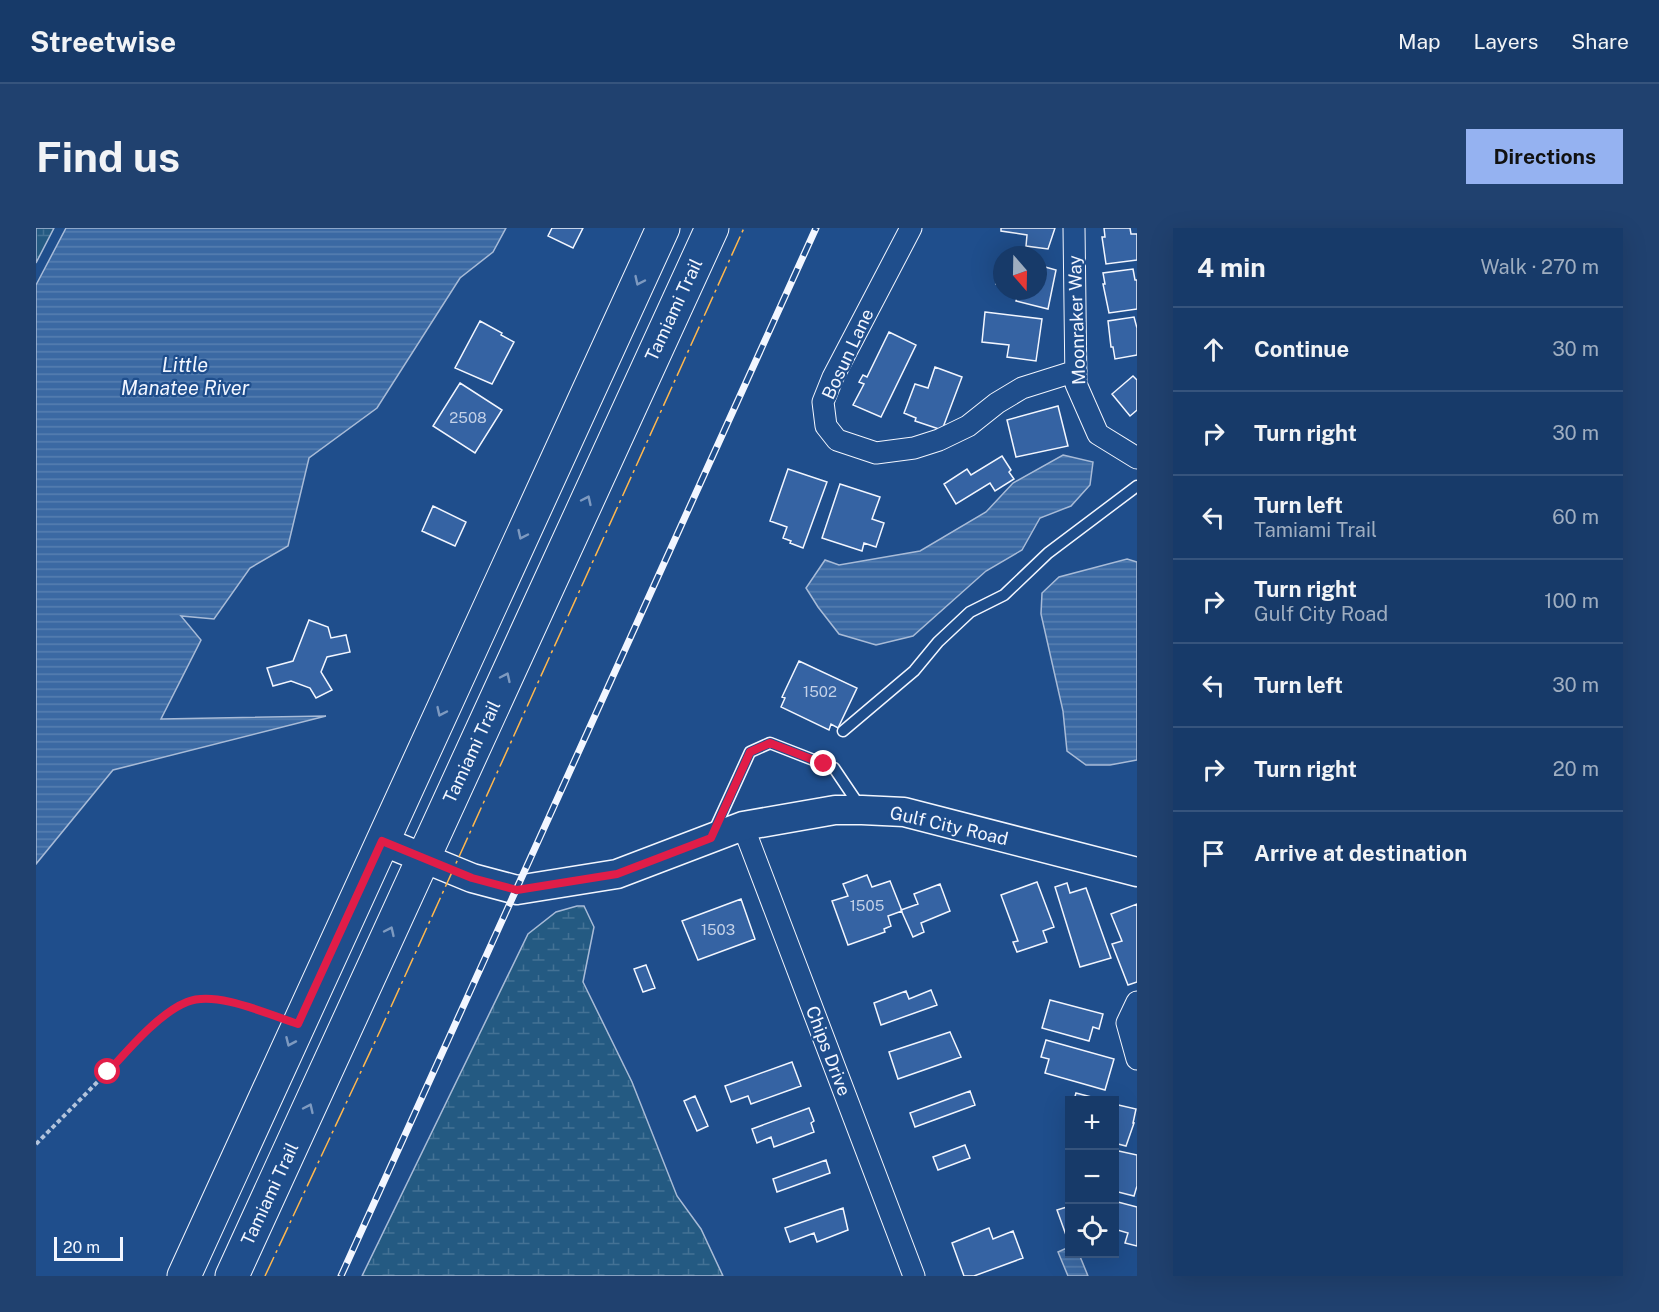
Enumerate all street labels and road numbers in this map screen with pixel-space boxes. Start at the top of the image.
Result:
street label: Moonraker Way [1064,254,1089,385]
street label: Tamiami Trail [641,255,706,364]
street label: Bosun Lane [817,305,878,402]
street label: Tamiami Trail [439,697,504,806]
street label: Gulf City Road [888,802,1010,849]
street label: Chips Drive [802,1003,855,1099]
street label: Tamiami Trail [237,1139,302,1248]

